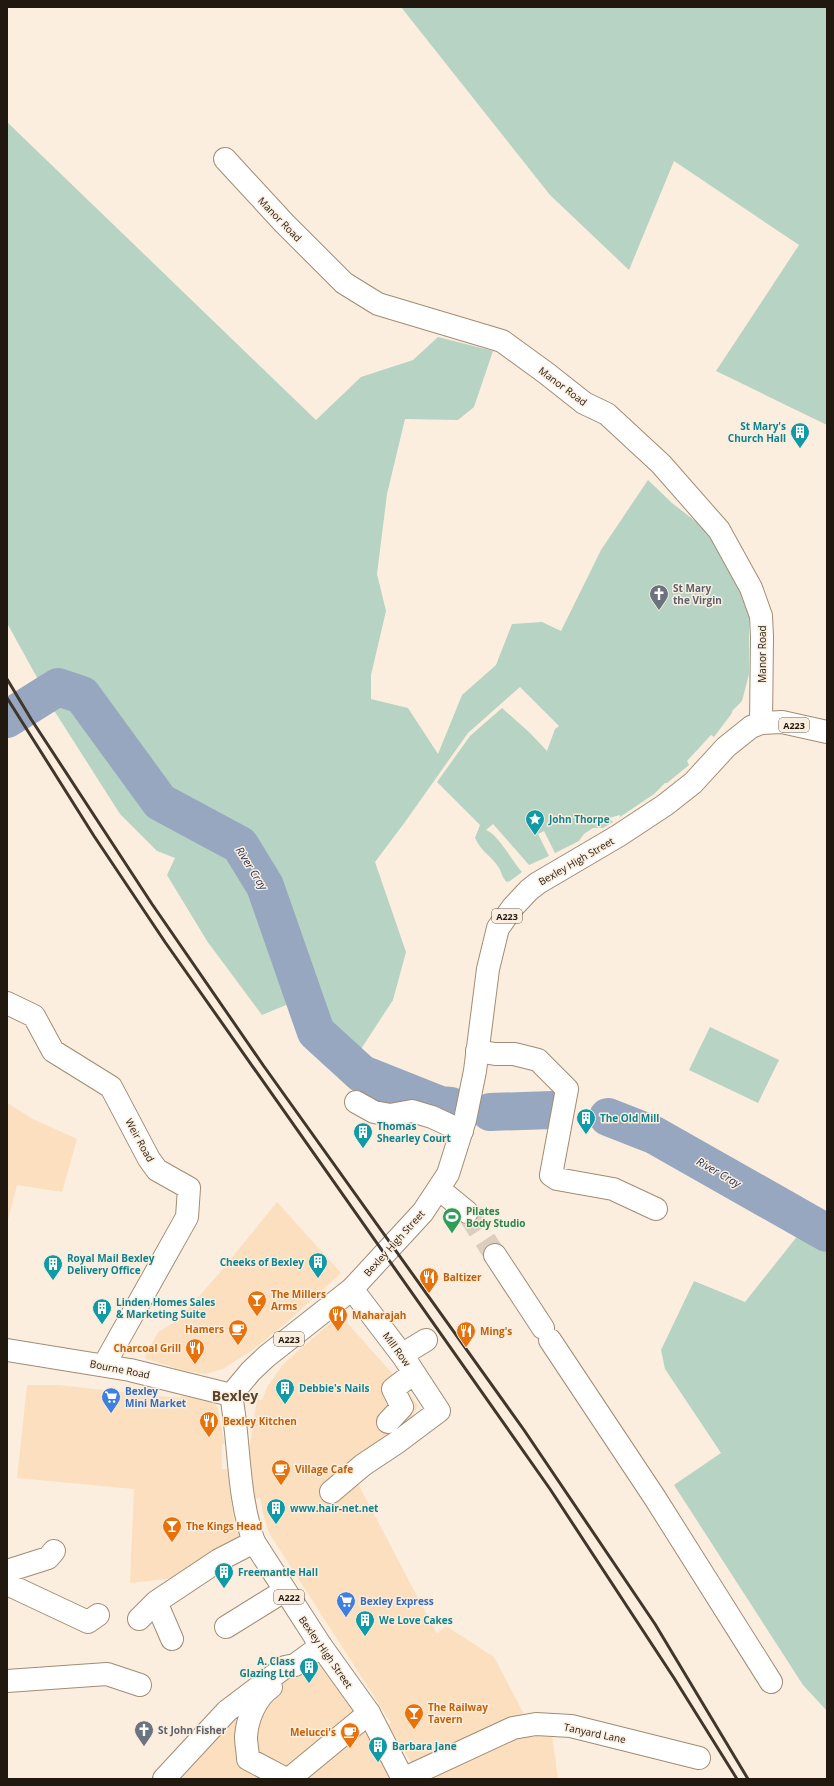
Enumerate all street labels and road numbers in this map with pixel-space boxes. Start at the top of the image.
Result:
street label: Manor Road [255,194,305,244]
street label: Manor Road [536,363,590,409]
street label: Manor Road [755,625,769,683]
road number: A223 [779,718,809,732]
street label: Bexley High Street [536,833,617,888]
road number: A223 [492,909,522,923]
street label: Weir Road [122,1116,158,1164]
street label: Bexley High Street [360,1206,428,1279]
street label: Mill Row [380,1329,414,1369]
road number: A223 [274,1332,304,1346]
street label: Bourne Road [89,1356,151,1382]
road number: A222 [274,1590,304,1604]
street label: Bexley High Street [296,1613,356,1691]
street label: Tanyard Lane [563,1720,628,1746]

